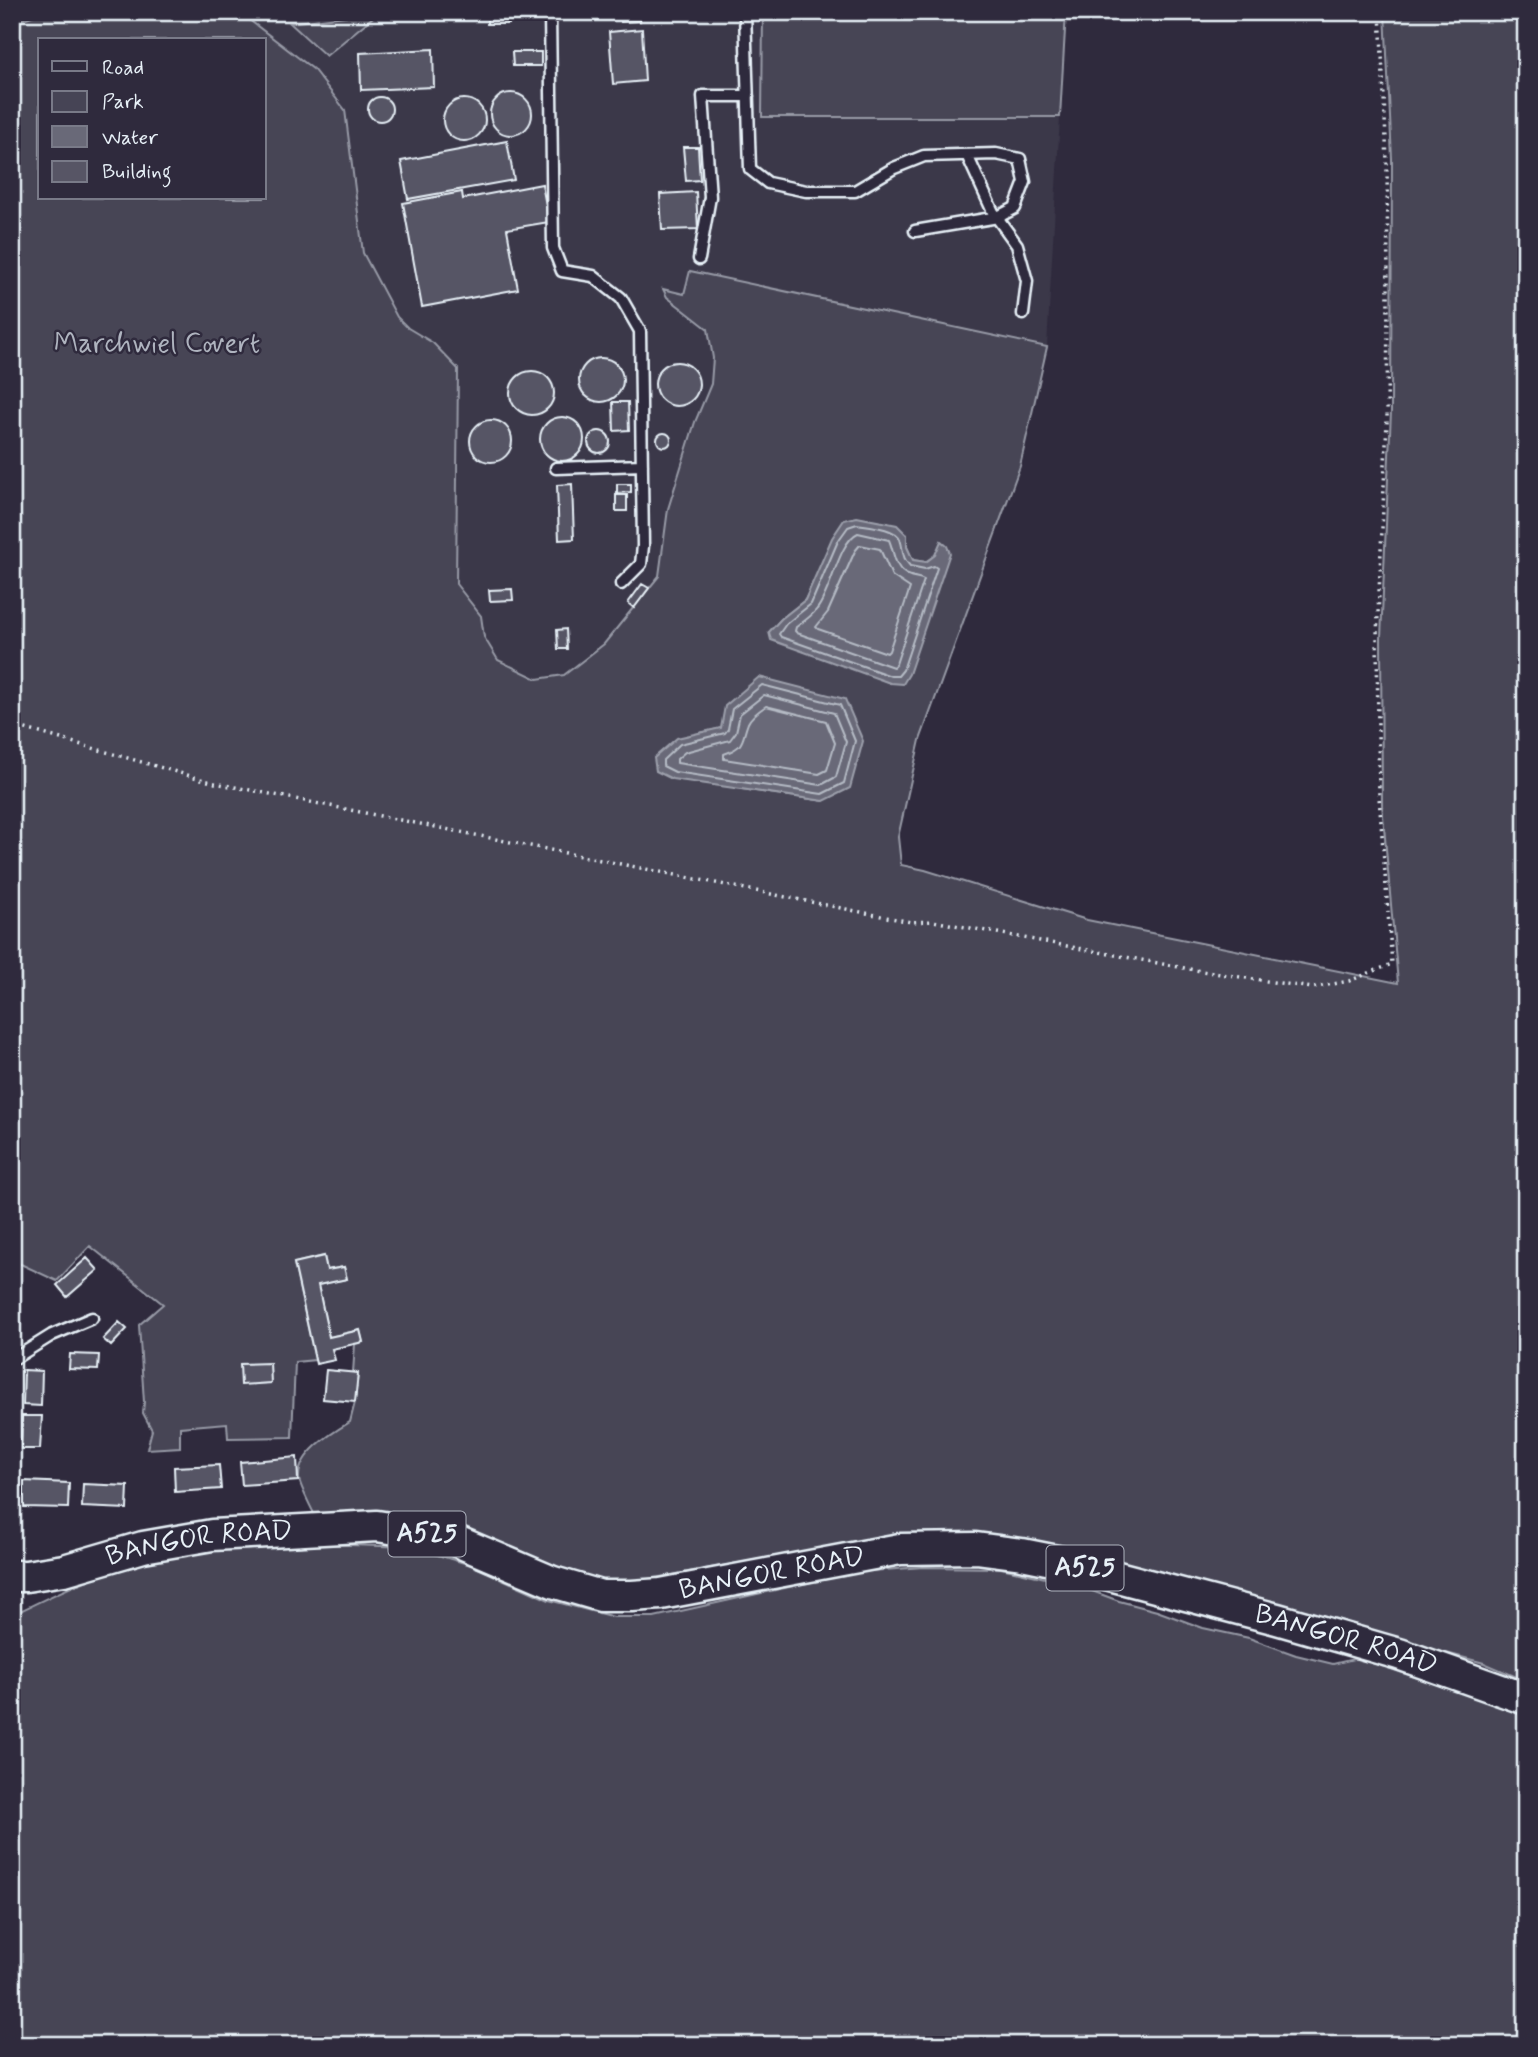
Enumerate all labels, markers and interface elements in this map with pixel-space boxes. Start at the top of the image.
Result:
legend [38,38,266,200]
text: Road [102,54,144,82]
text: Park [102,88,144,116]
text: Water [102,124,158,152]
text: Building [102,158,172,188]
park label: Marchwiel Covert [54,326,260,363]
street label: BANGOR ROAD [101,1512,293,1575]
road number: A525 [388,1512,466,1556]
street label: BANGOR ROAD [676,1537,868,1609]
road number: A525 [1046,1546,1124,1590]
street label: BANGOR ROAD [1251,1595,1442,1685]

